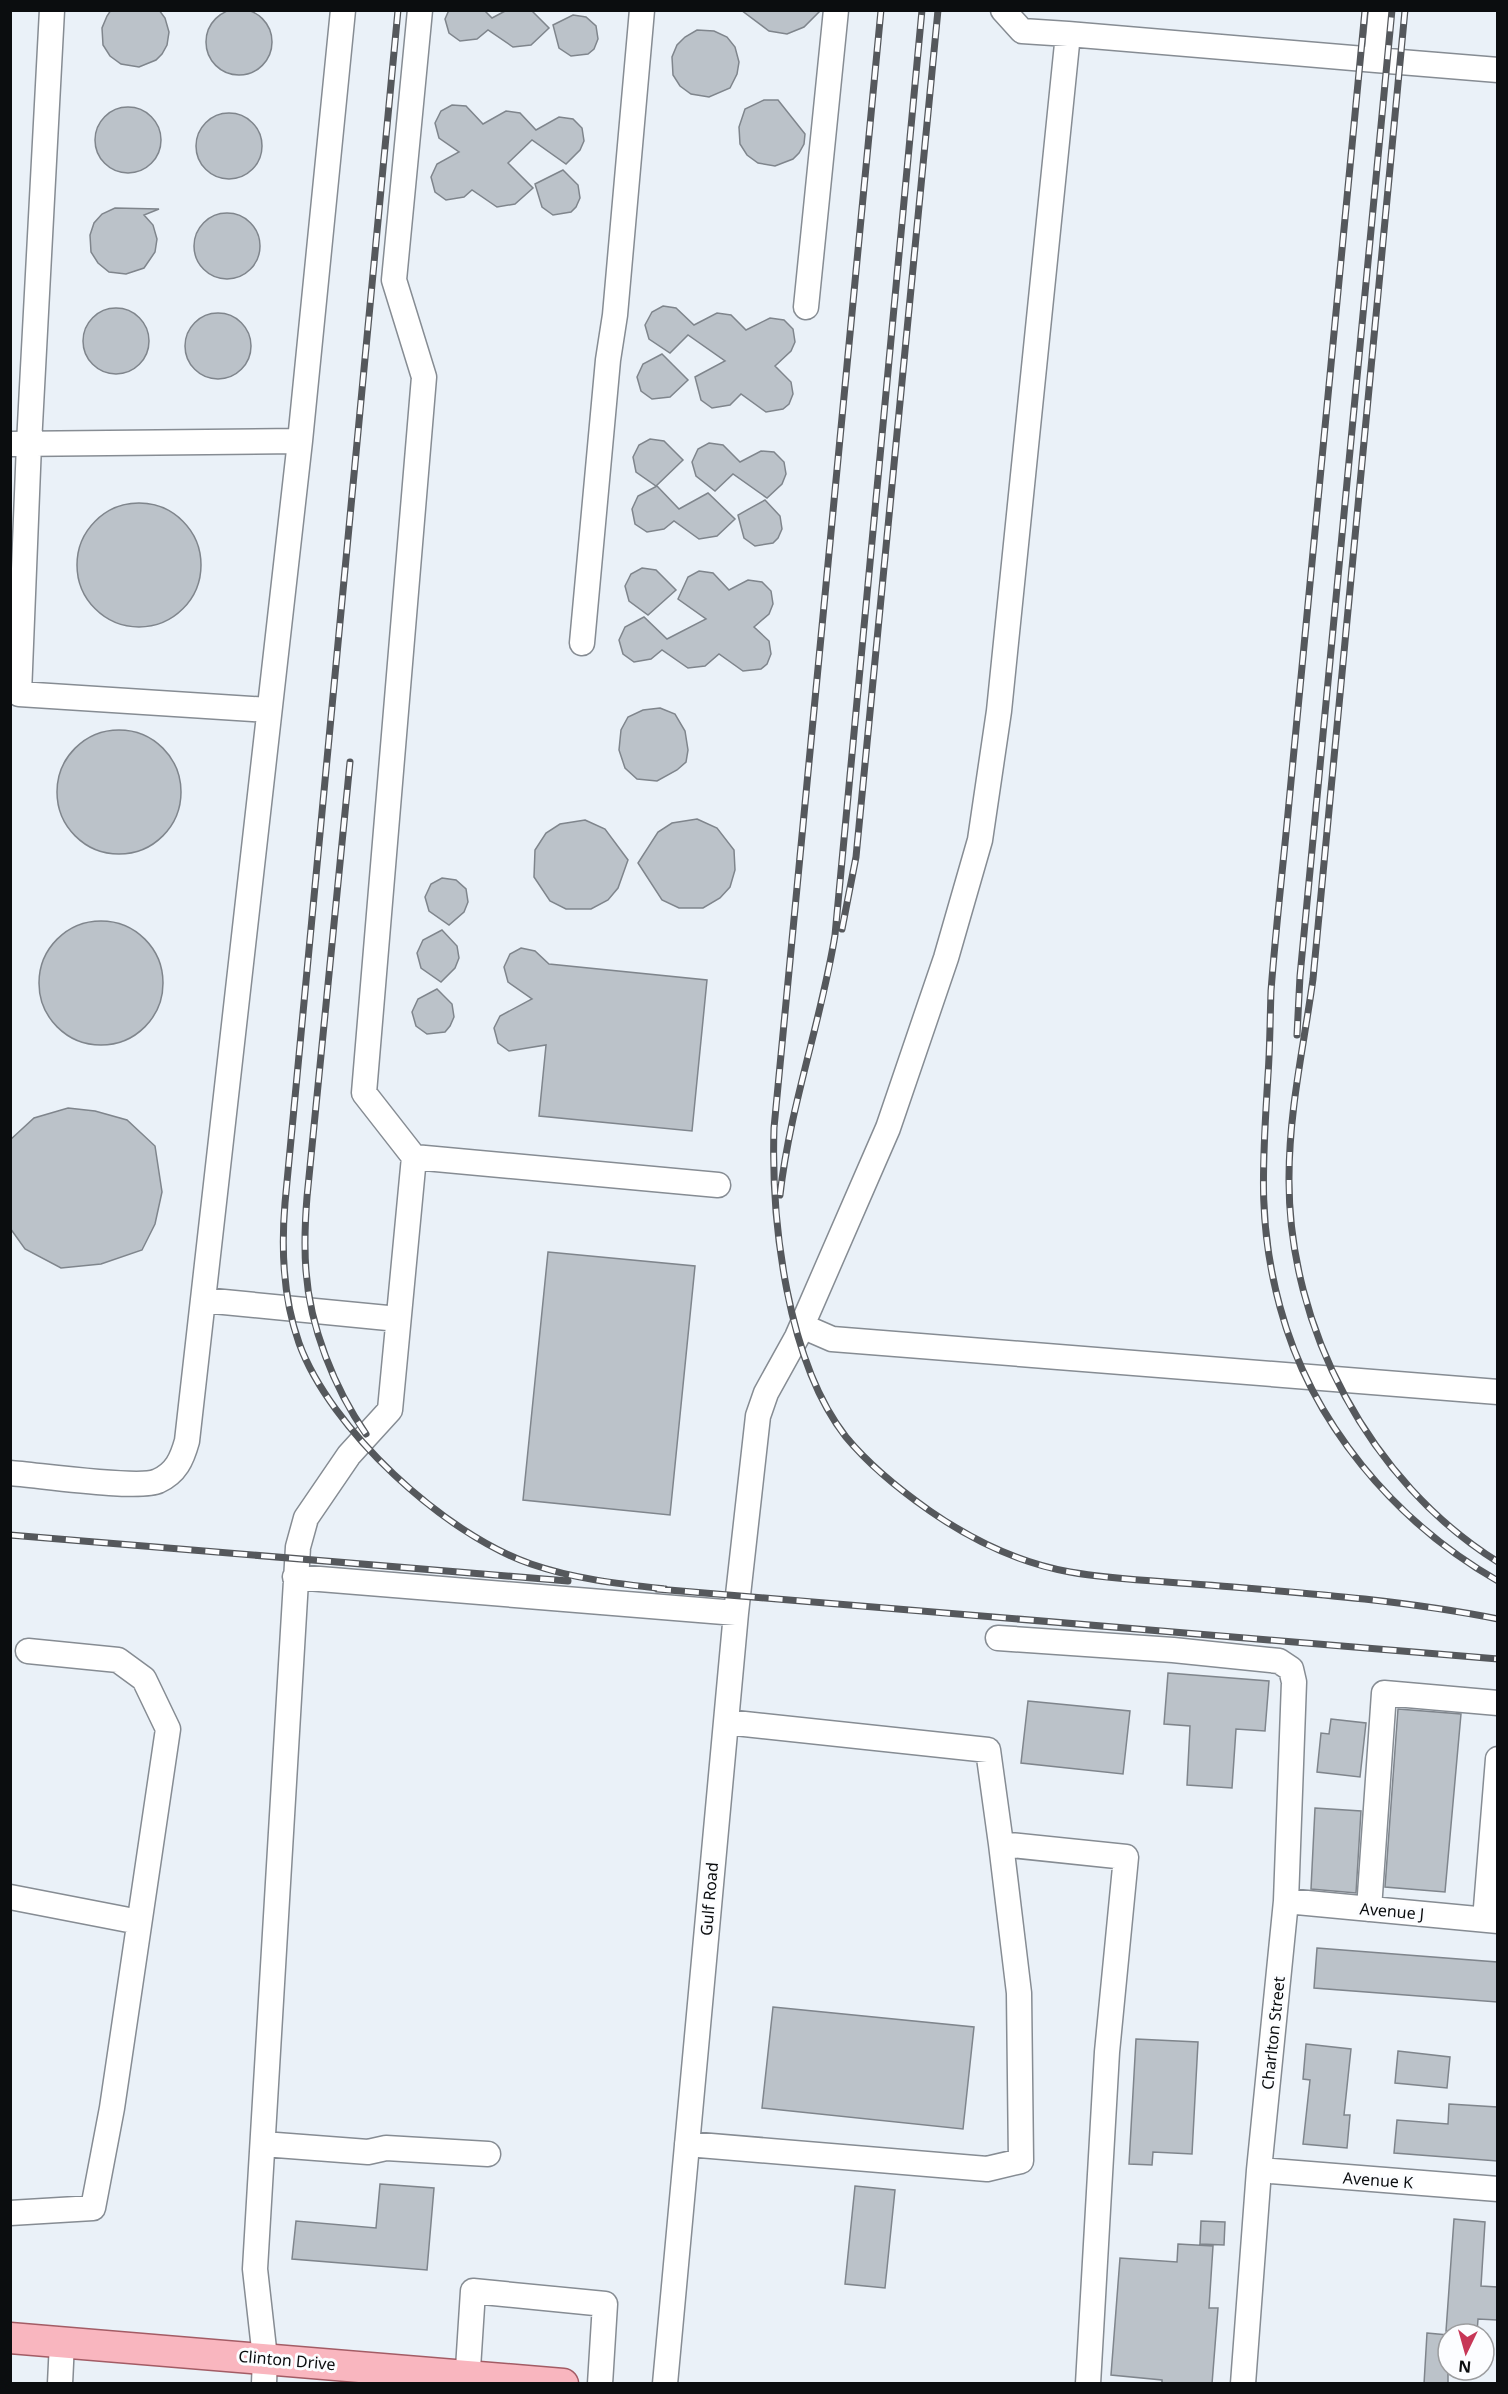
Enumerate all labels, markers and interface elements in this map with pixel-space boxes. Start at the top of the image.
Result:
street label: Gulf Road [695,1861,723,1937]
street label: Avenue J [1359,1897,1425,1925]
street label: Charlton Street [1256,1975,1290,2091]
street label: Avenue K [1342,2167,1414,2193]
north arrow [1436,2322,1496,2382]
street label: Clinton Drive [238,2345,336,2375]
text: N [1457,2355,1472,2378]

